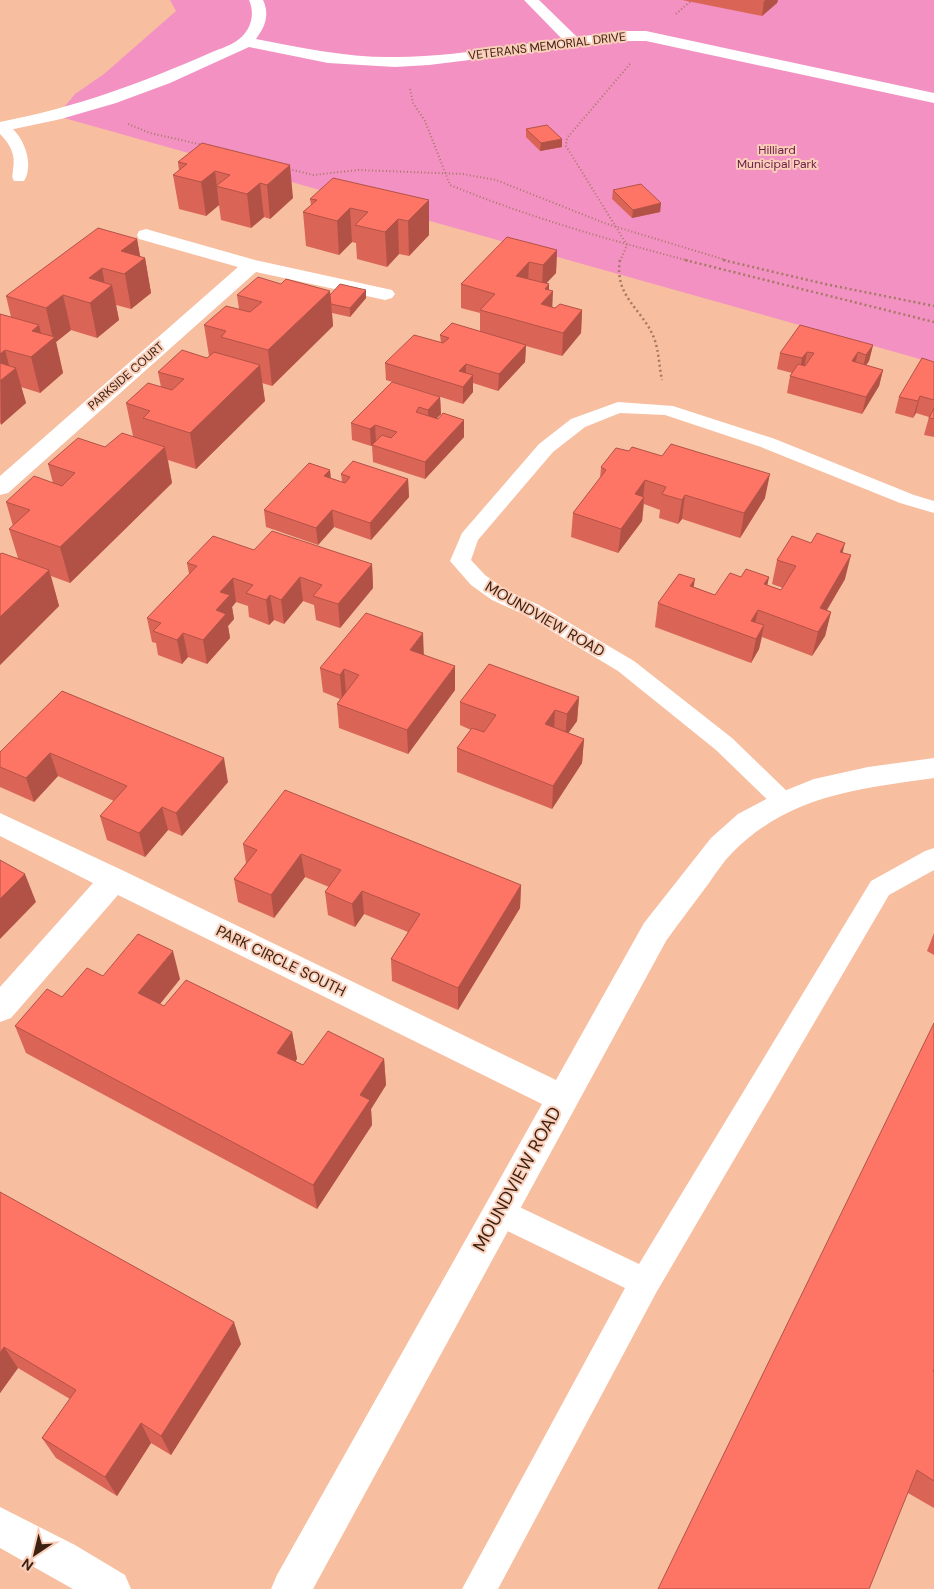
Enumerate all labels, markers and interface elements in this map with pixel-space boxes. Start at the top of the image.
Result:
street label: VETERANS MEMORIAL DRIVE [467,28,627,64]
park label: Hilliard Municipal Park [737,142,817,172]
street label: PARKSIDE COURT [85,338,168,413]
street label: MOUNDVIEW ROAD [482,577,608,661]
street label: PARK CIRCLE SOUTH [213,921,349,1001]
street label: MOUNDVIEW ROAD [467,1102,567,1256]
north arrow [10,1529,60,1579]
text: N [18,1554,37,1575]

